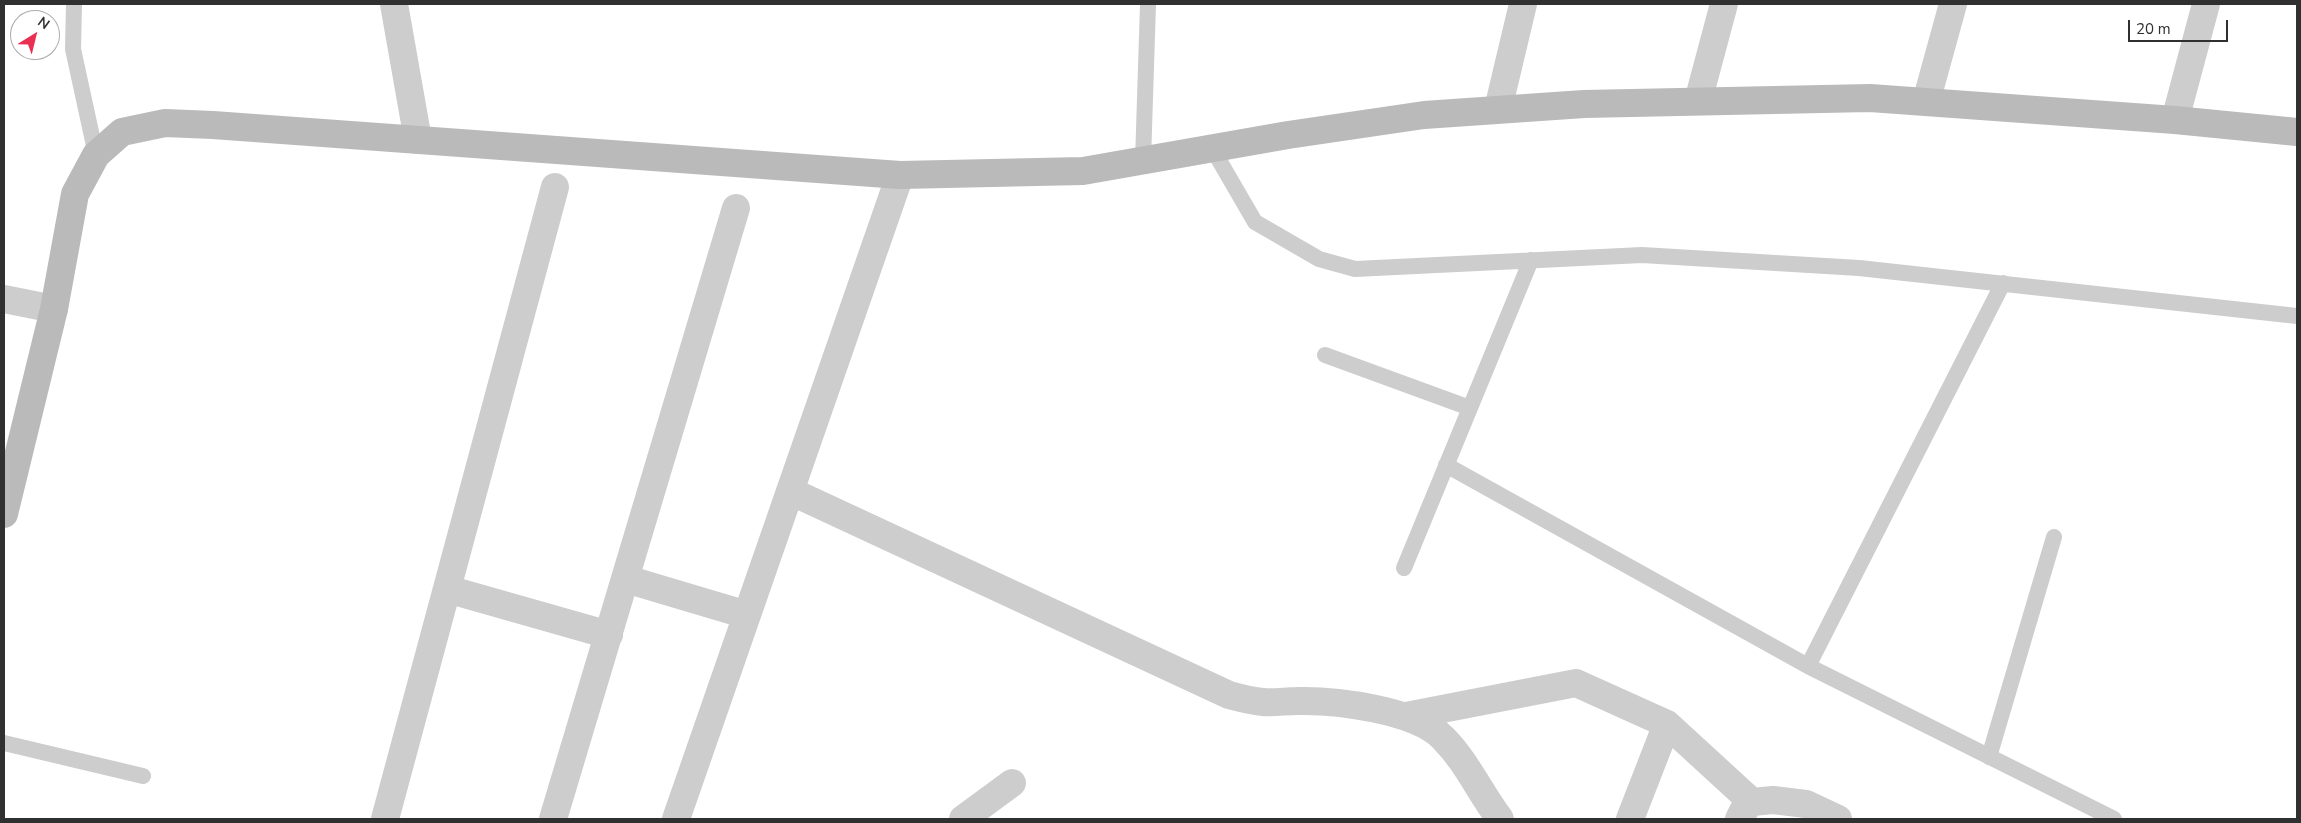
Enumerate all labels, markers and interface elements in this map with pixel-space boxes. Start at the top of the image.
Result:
north arrow [10,10,60,60]
scale bar [2131,10,2231,42]
text: N [34,12,53,34]
text: 20 m [2136,19,2171,39]

